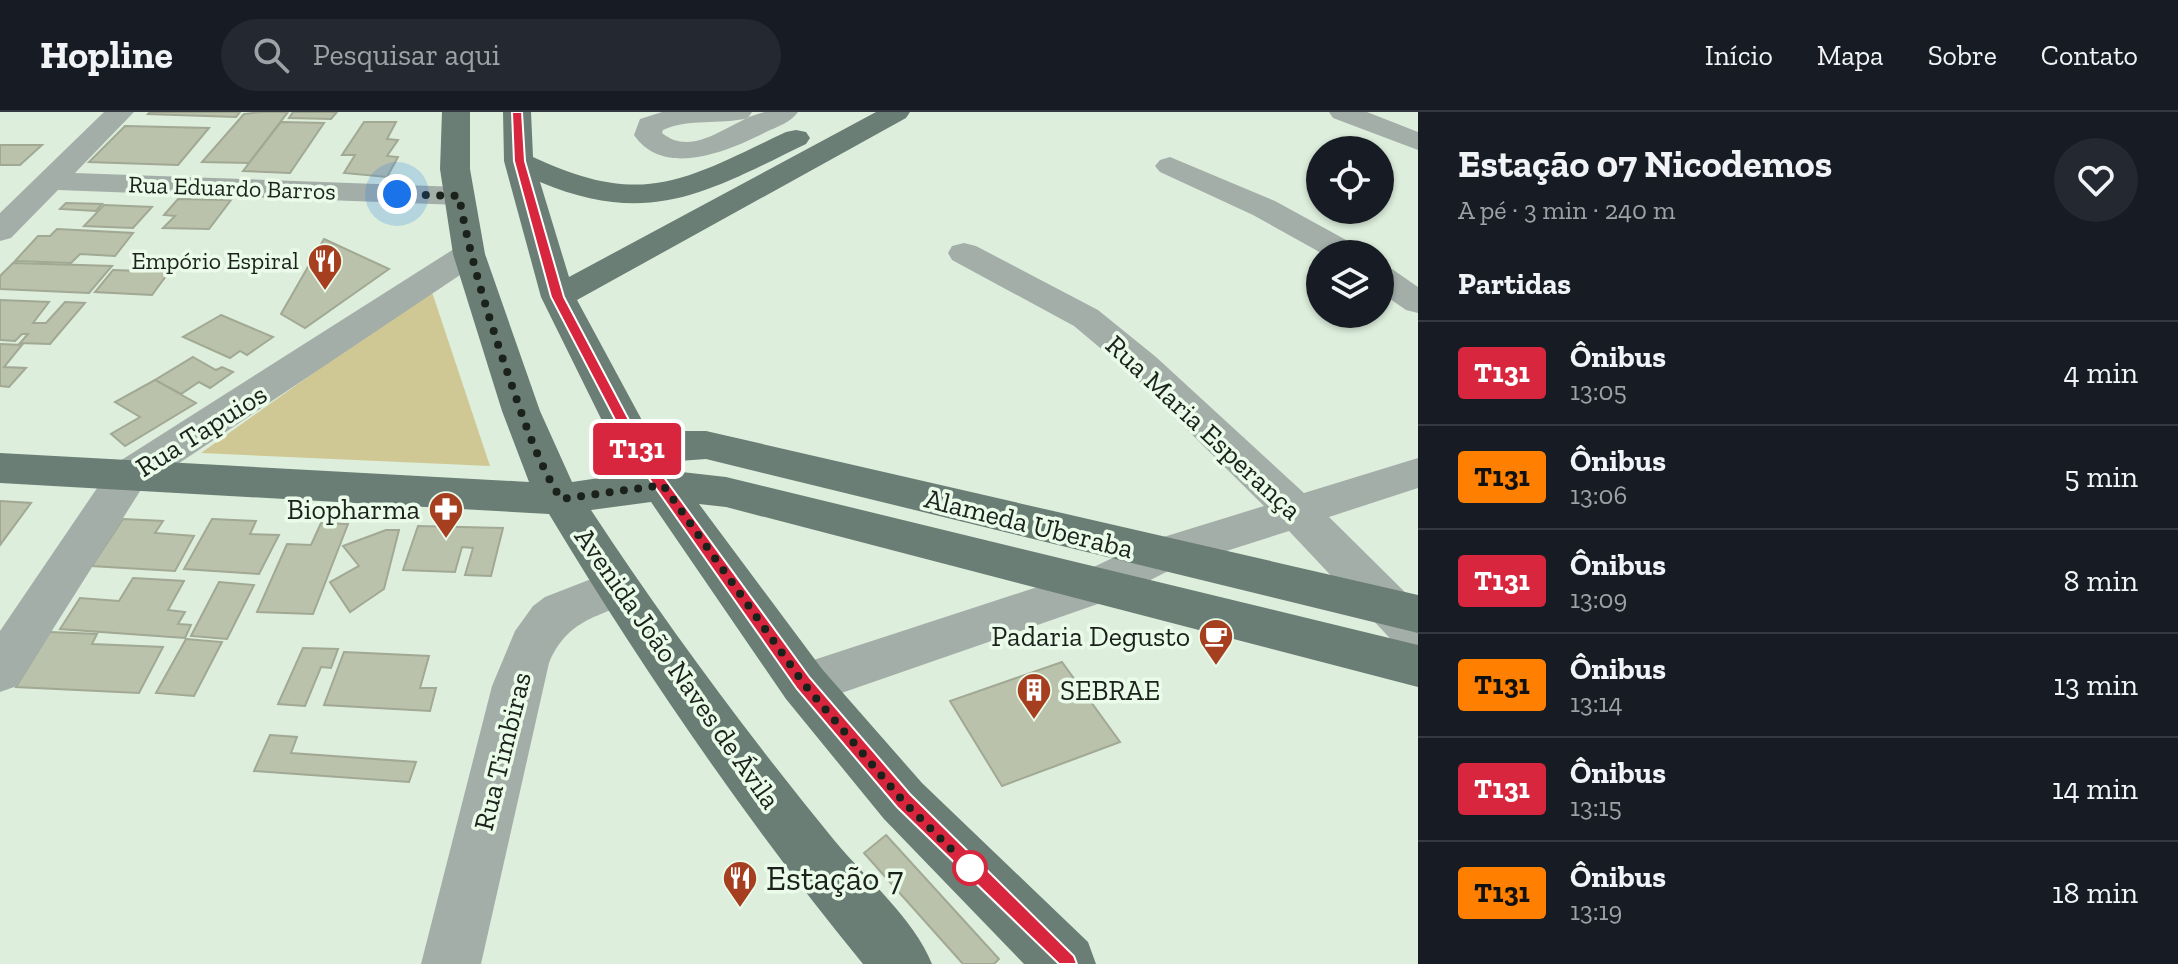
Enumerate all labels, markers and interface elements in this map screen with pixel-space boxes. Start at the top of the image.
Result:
search box [221,19,781,91]
text: Hopline [40,32,173,78]
icon: search [249,33,293,77]
text: Pesquisar aqui [313,37,500,73]
text: Início [1705,39,1773,72]
text: Mapa [1817,39,1884,72]
text: Sobre [1928,39,1997,72]
text: Contato [2041,39,2138,72]
map controls [1306,136,1394,328]
button: locate [1306,136,1394,224]
button: heart [2054,138,2138,222]
text: Estação 07 Nicodemos [1458,141,1832,187]
street label: Rua Eduardo Barros [128,169,336,206]
your location [377,174,417,214]
text: A pé · 3 min · 240 m [1458,194,1675,226]
button: layers [1306,240,1394,328]
restaurant icon: Empório Espiral [306,242,344,292]
place label: Empório Espiral [132,246,299,275]
text: Partidas [1458,266,1571,302]
street label: Rua Maria Esperança [1099,328,1309,527]
text: Ônibus [1570,339,1666,375]
text: 4 min [2064,355,2138,391]
text: T131 [1474,356,1530,389]
text: 13:05 [1570,375,1627,407]
street label: Rua Tapuios [130,377,273,484]
line badge: T131 [581,423,693,475]
text: T131 [609,432,665,465]
text: Ônibus [1570,443,1666,479]
text: 5 min [2064,459,2138,495]
text: T131 [1474,460,1530,493]
text: 13:06 [1570,479,1627,511]
street label: Alameda Uberaba [921,482,1137,565]
pharmacy icon: Biopharma [427,490,465,540]
place label: Biopharma [287,493,420,526]
street label: Avenida João Naves de Ávila [568,521,788,816]
text: Ônibus [1570,547,1666,583]
text: 8 min [2064,563,2138,599]
text: T131 [1474,564,1530,597]
text: 13:09 [1570,583,1627,615]
cafe icon: Padaria Degusto [1197,617,1235,667]
place label: Padaria Degusto [991,620,1190,653]
text: Ônibus [1570,651,1666,687]
text: 13 min [2053,667,2138,703]
street label: Rua Timbiras [467,668,538,834]
text: T131 [1474,668,1530,701]
building icon: SEBRAE [1015,671,1053,721]
place label: SEBRAE [1060,674,1160,707]
text: 13:14 [1570,687,1623,719]
text: Ônibus [1570,755,1666,791]
text: 14 min [2052,771,2138,807]
text: T131 [1474,772,1530,805]
text: 13:15 [1570,791,1622,823]
unlabelled marker [953,851,987,885]
place label: Estação 7 [766,858,903,899]
restaurant icon: Estação 7 [721,859,759,909]
text: Ônibus [1570,859,1666,895]
text: 18 min [2052,875,2138,911]
text: T131 [1474,876,1530,909]
text: 13:19 [1570,895,1622,927]

